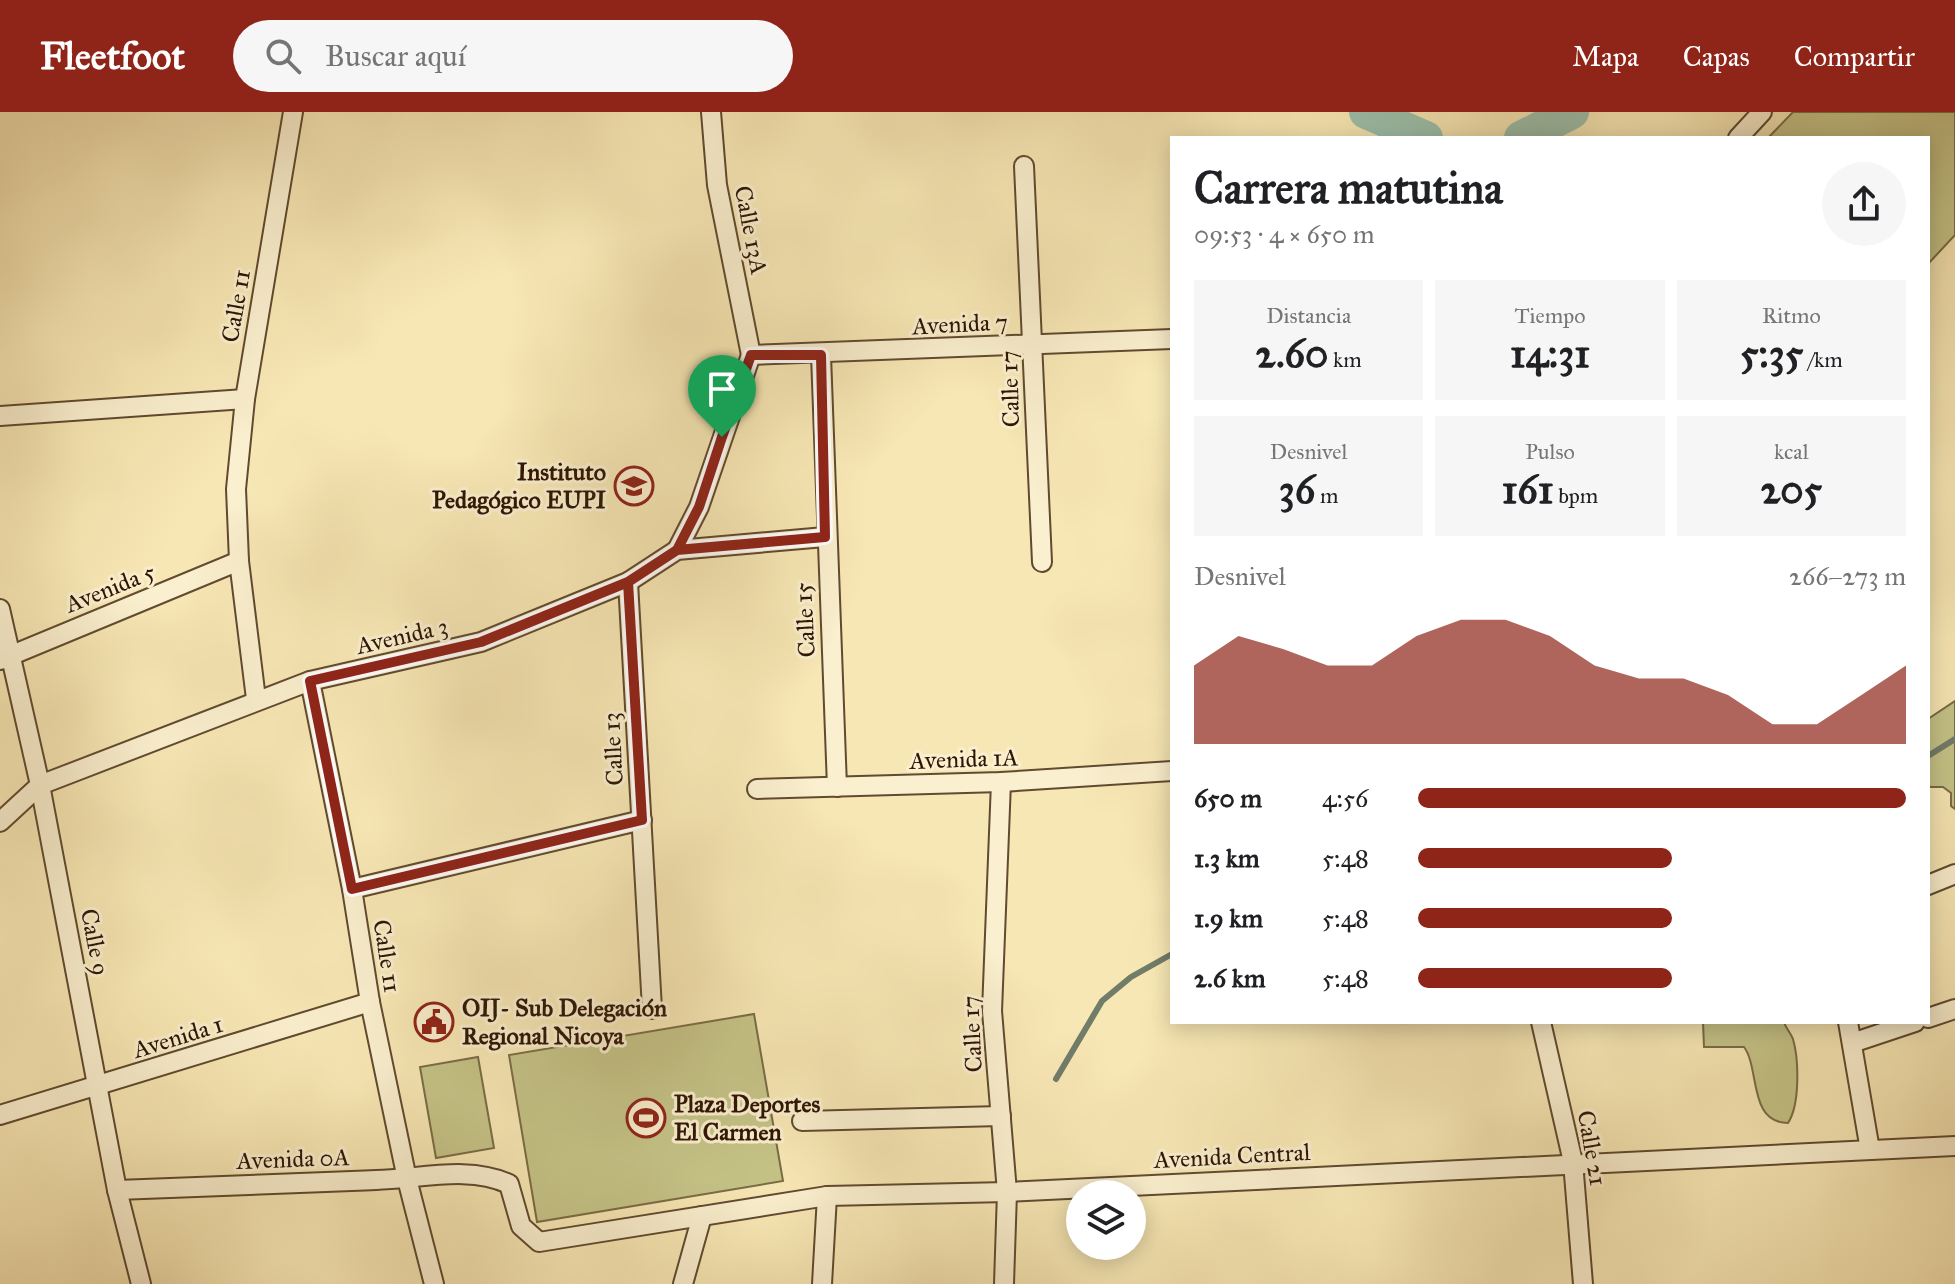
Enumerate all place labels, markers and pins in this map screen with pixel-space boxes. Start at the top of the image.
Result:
pin [688,355,756,437]
place label: Instituto Pedagógico EUPI [432,457,606,515]
school or university icon: Instituto Pedagógico EUPI [613,465,655,507]
place label: OIJ- Sub Delegación Regional Nicoya [462,993,667,1051]
public building icon: OIJ- Sub Delegación Regional Nicoya [413,1001,455,1043]
place label: Plaza Deportes El Carmen [674,1089,820,1147]
sports icon: Plaza Deportes El Carmen [625,1097,667,1139]

